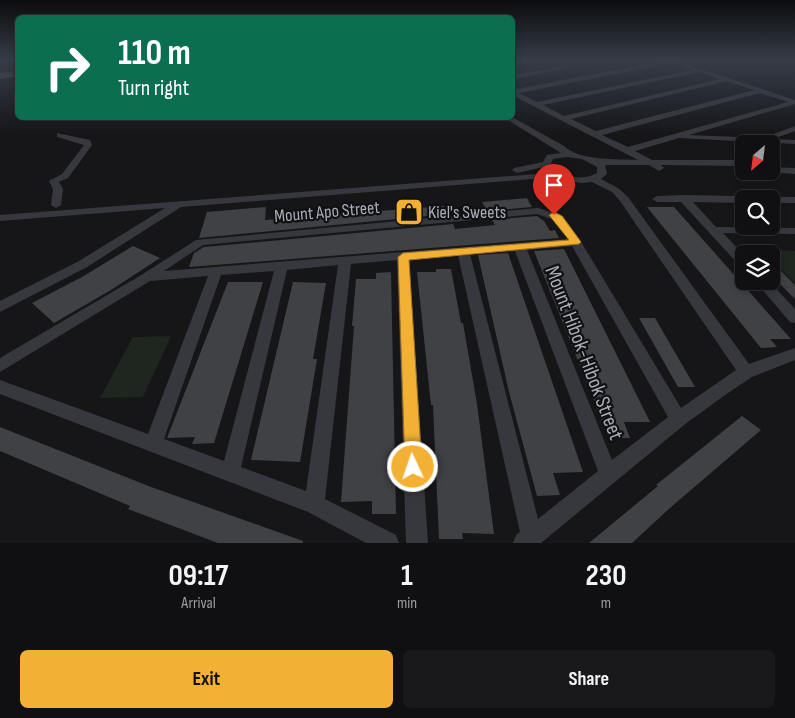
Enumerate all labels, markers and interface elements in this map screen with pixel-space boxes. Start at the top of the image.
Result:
text: 110 m [118,32,191,75]
icon: right [35,35,100,100]
text: Turn right [118,75,189,102]
north arrow [735,135,780,180]
map controls [735,135,780,290]
pin [533,164,575,215]
icon: arrive [540,171,568,199]
button: search [735,190,780,235]
street label: Mount Apo Street [273,197,381,227]
shop icon: Kiel's Sweets [394,197,424,227]
place label: Kiel's Sweets [428,202,506,223]
button: layers [735,245,780,290]
street label: Mount Hibok-Hibok Street [539,263,629,443]
position arrow [386,440,438,492]
text: 09:17 [169,558,228,594]
text: 1 [401,558,413,594]
text: 230 [586,558,626,594]
text: Arrival [181,594,216,613]
text: min [397,594,417,613]
text: m [601,594,611,613]
button: Exit [20,650,393,708]
button: Share [403,650,775,708]

